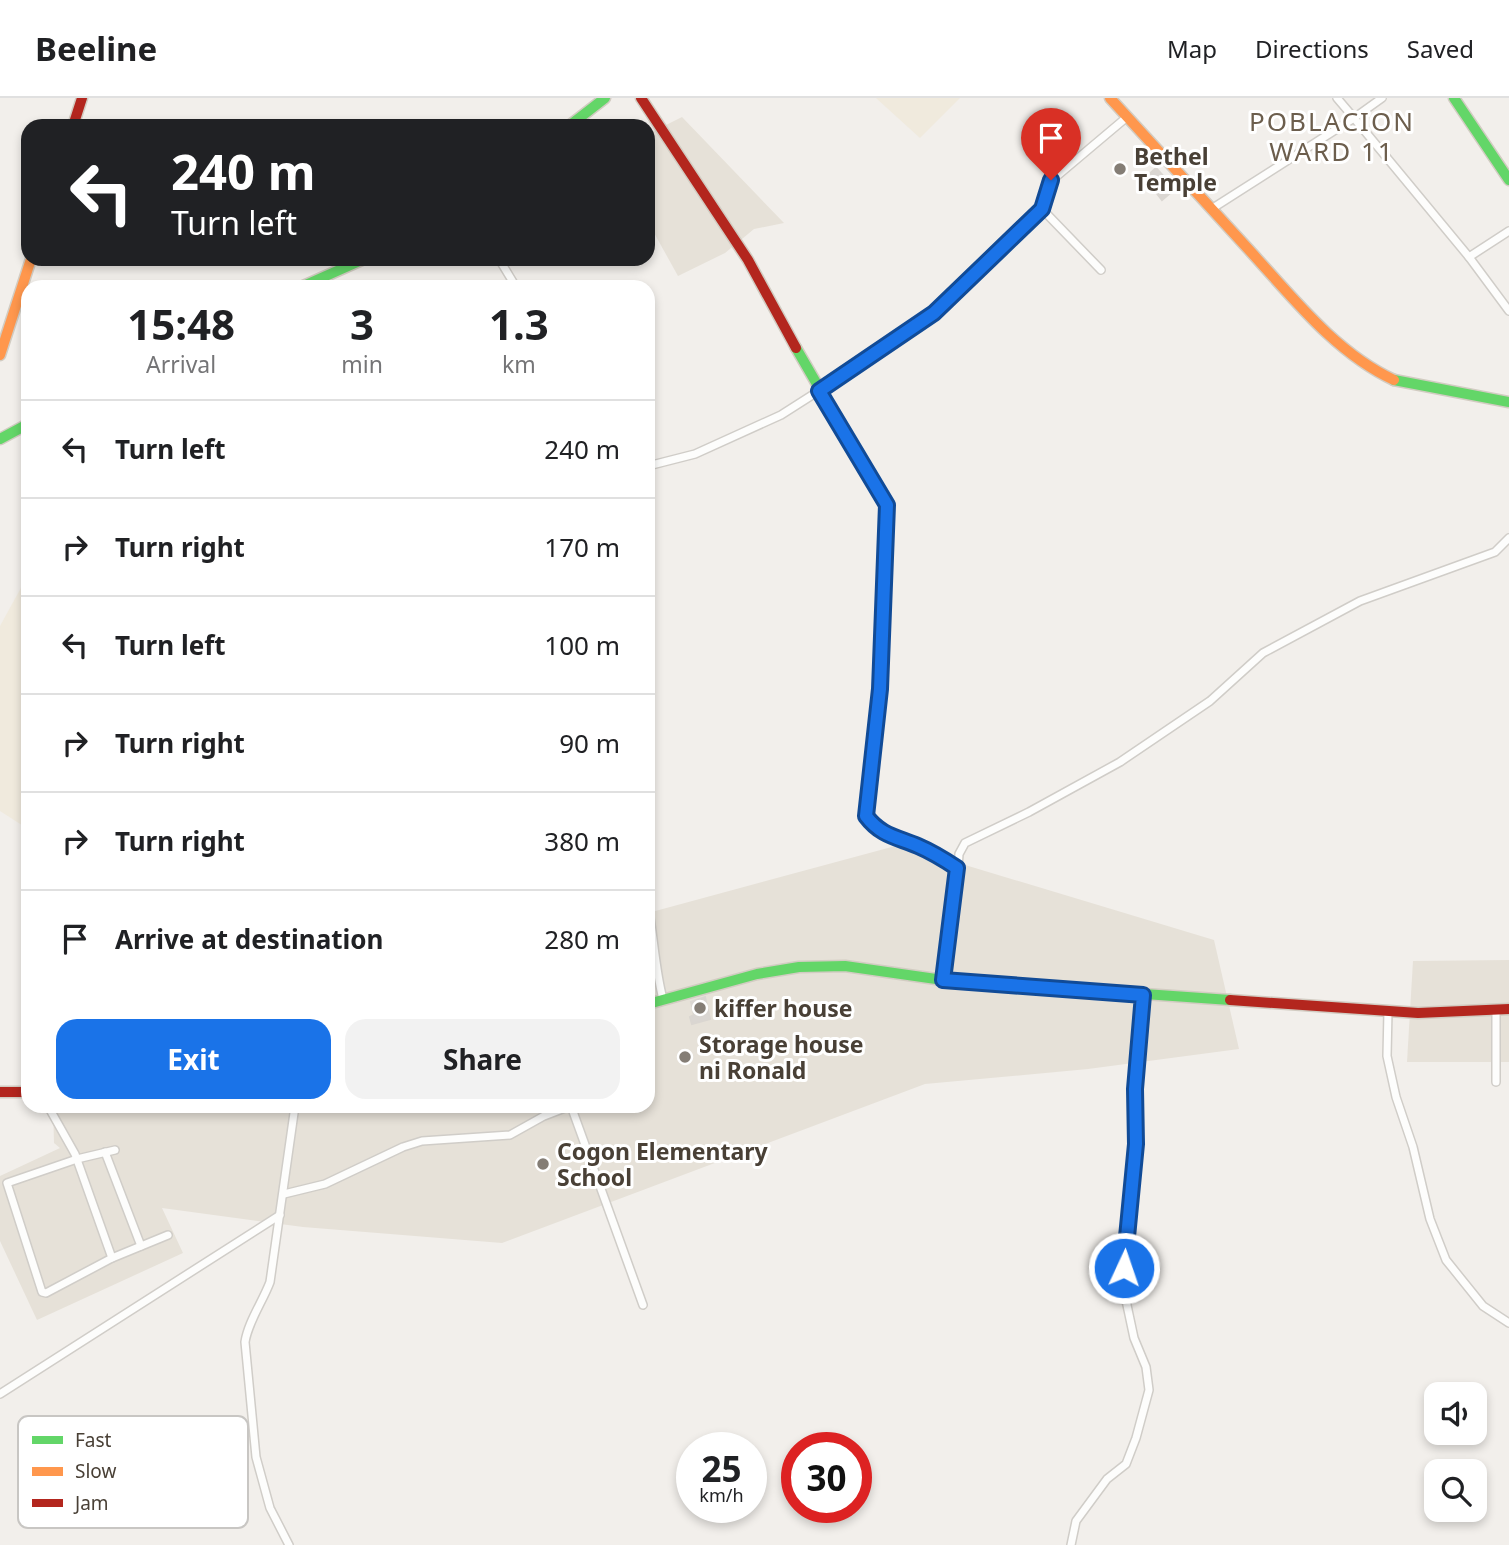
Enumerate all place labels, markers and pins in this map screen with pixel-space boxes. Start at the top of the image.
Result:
pin [1021,108,1081,180]
place label: Bethel Temple [1134,140,1217,198]
marker: Bethel Temple [1112,161,1128,177]
place label: kiffer house [714,992,852,1024]
marker: kiffer house [692,1000,708,1016]
place label: Storage house ni Ronald [699,1028,863,1086]
marker: Storage house ni Ronald [677,1049,693,1065]
place label: Cogon Elementary School [557,1135,769,1193]
marker: Cogon Elementary School [535,1156,551,1172]

